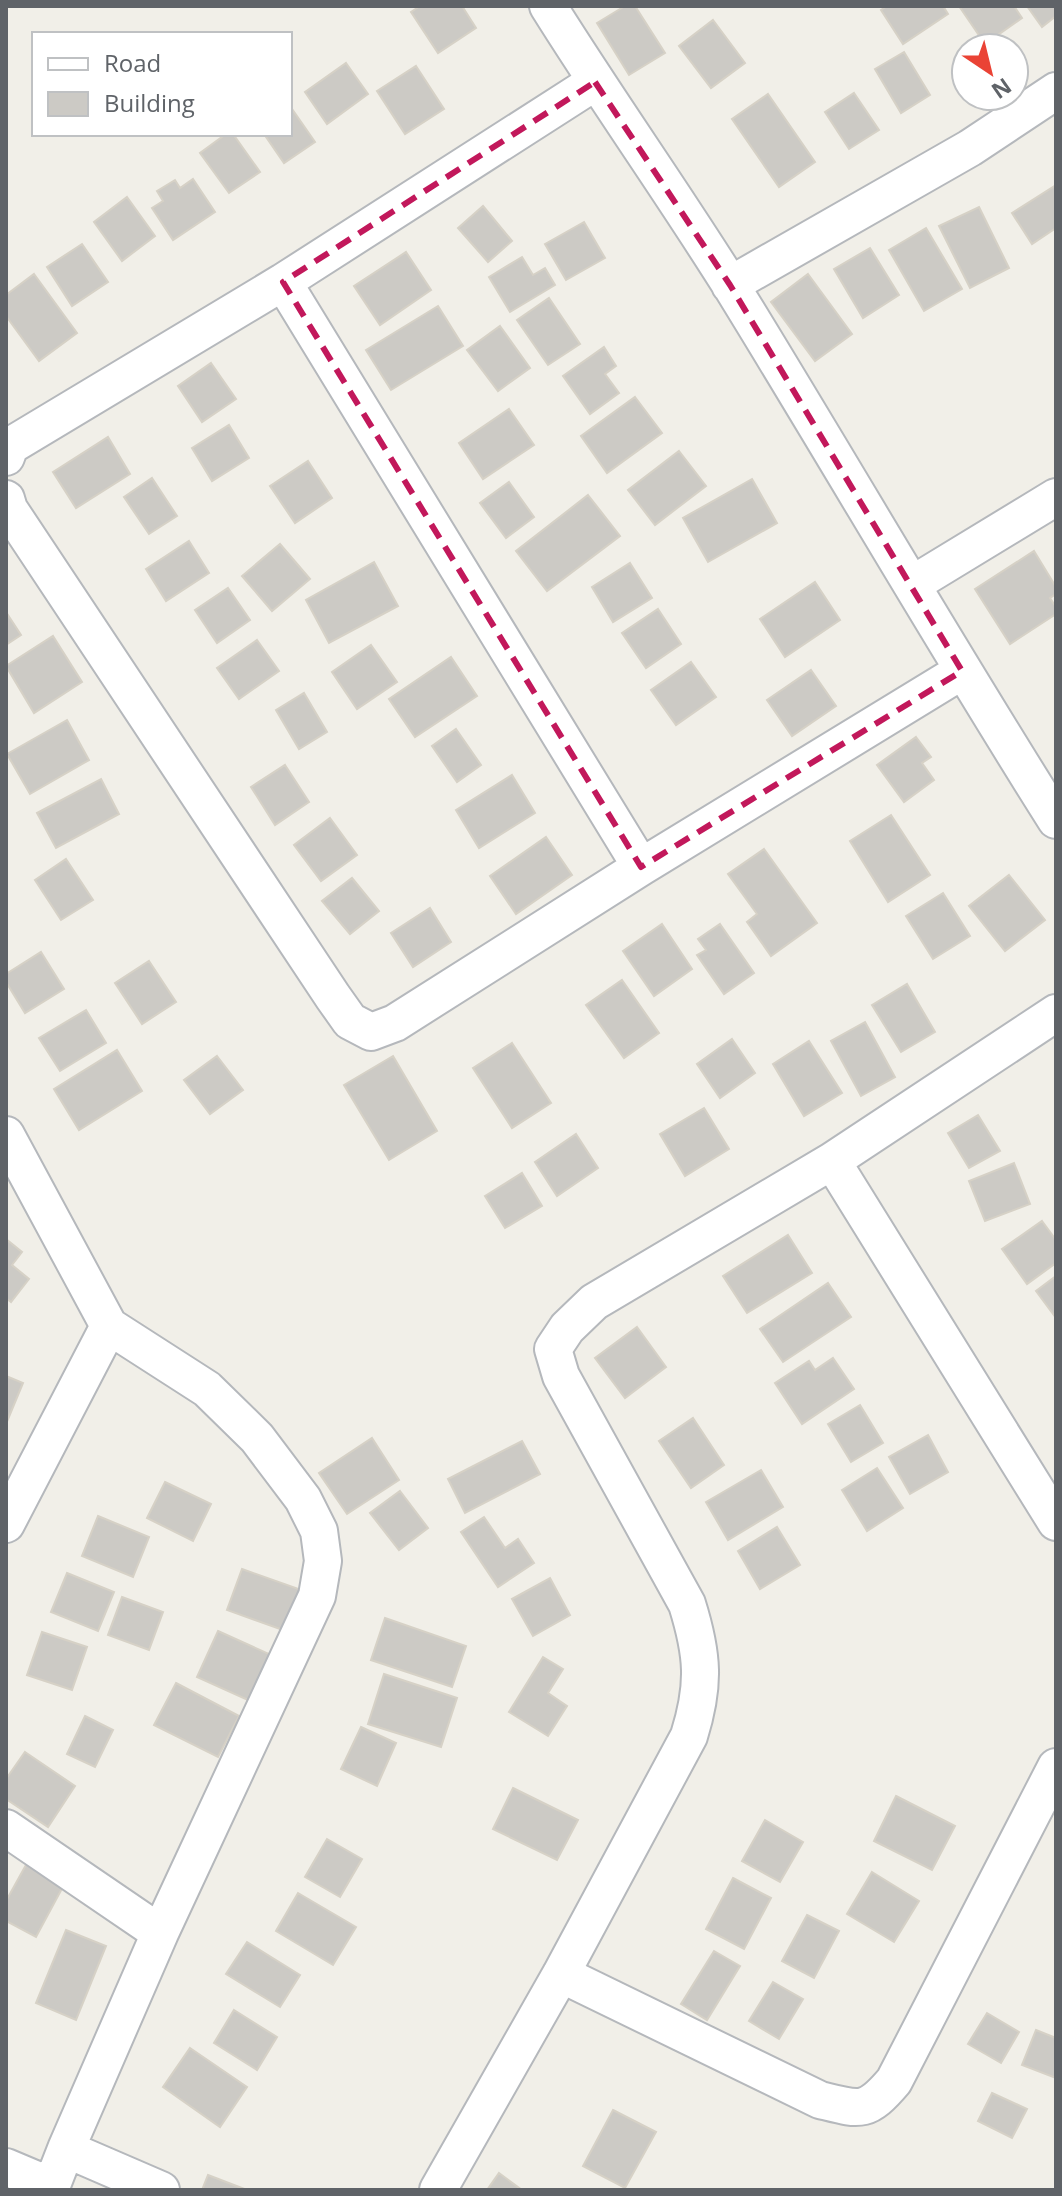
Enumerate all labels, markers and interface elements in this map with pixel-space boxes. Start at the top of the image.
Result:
legend [32,32,292,136]
north arrow [950,32,1030,112]
text: Road [104,46,161,79]
text: N [986,72,1018,107]
text: Building [104,86,195,119]

